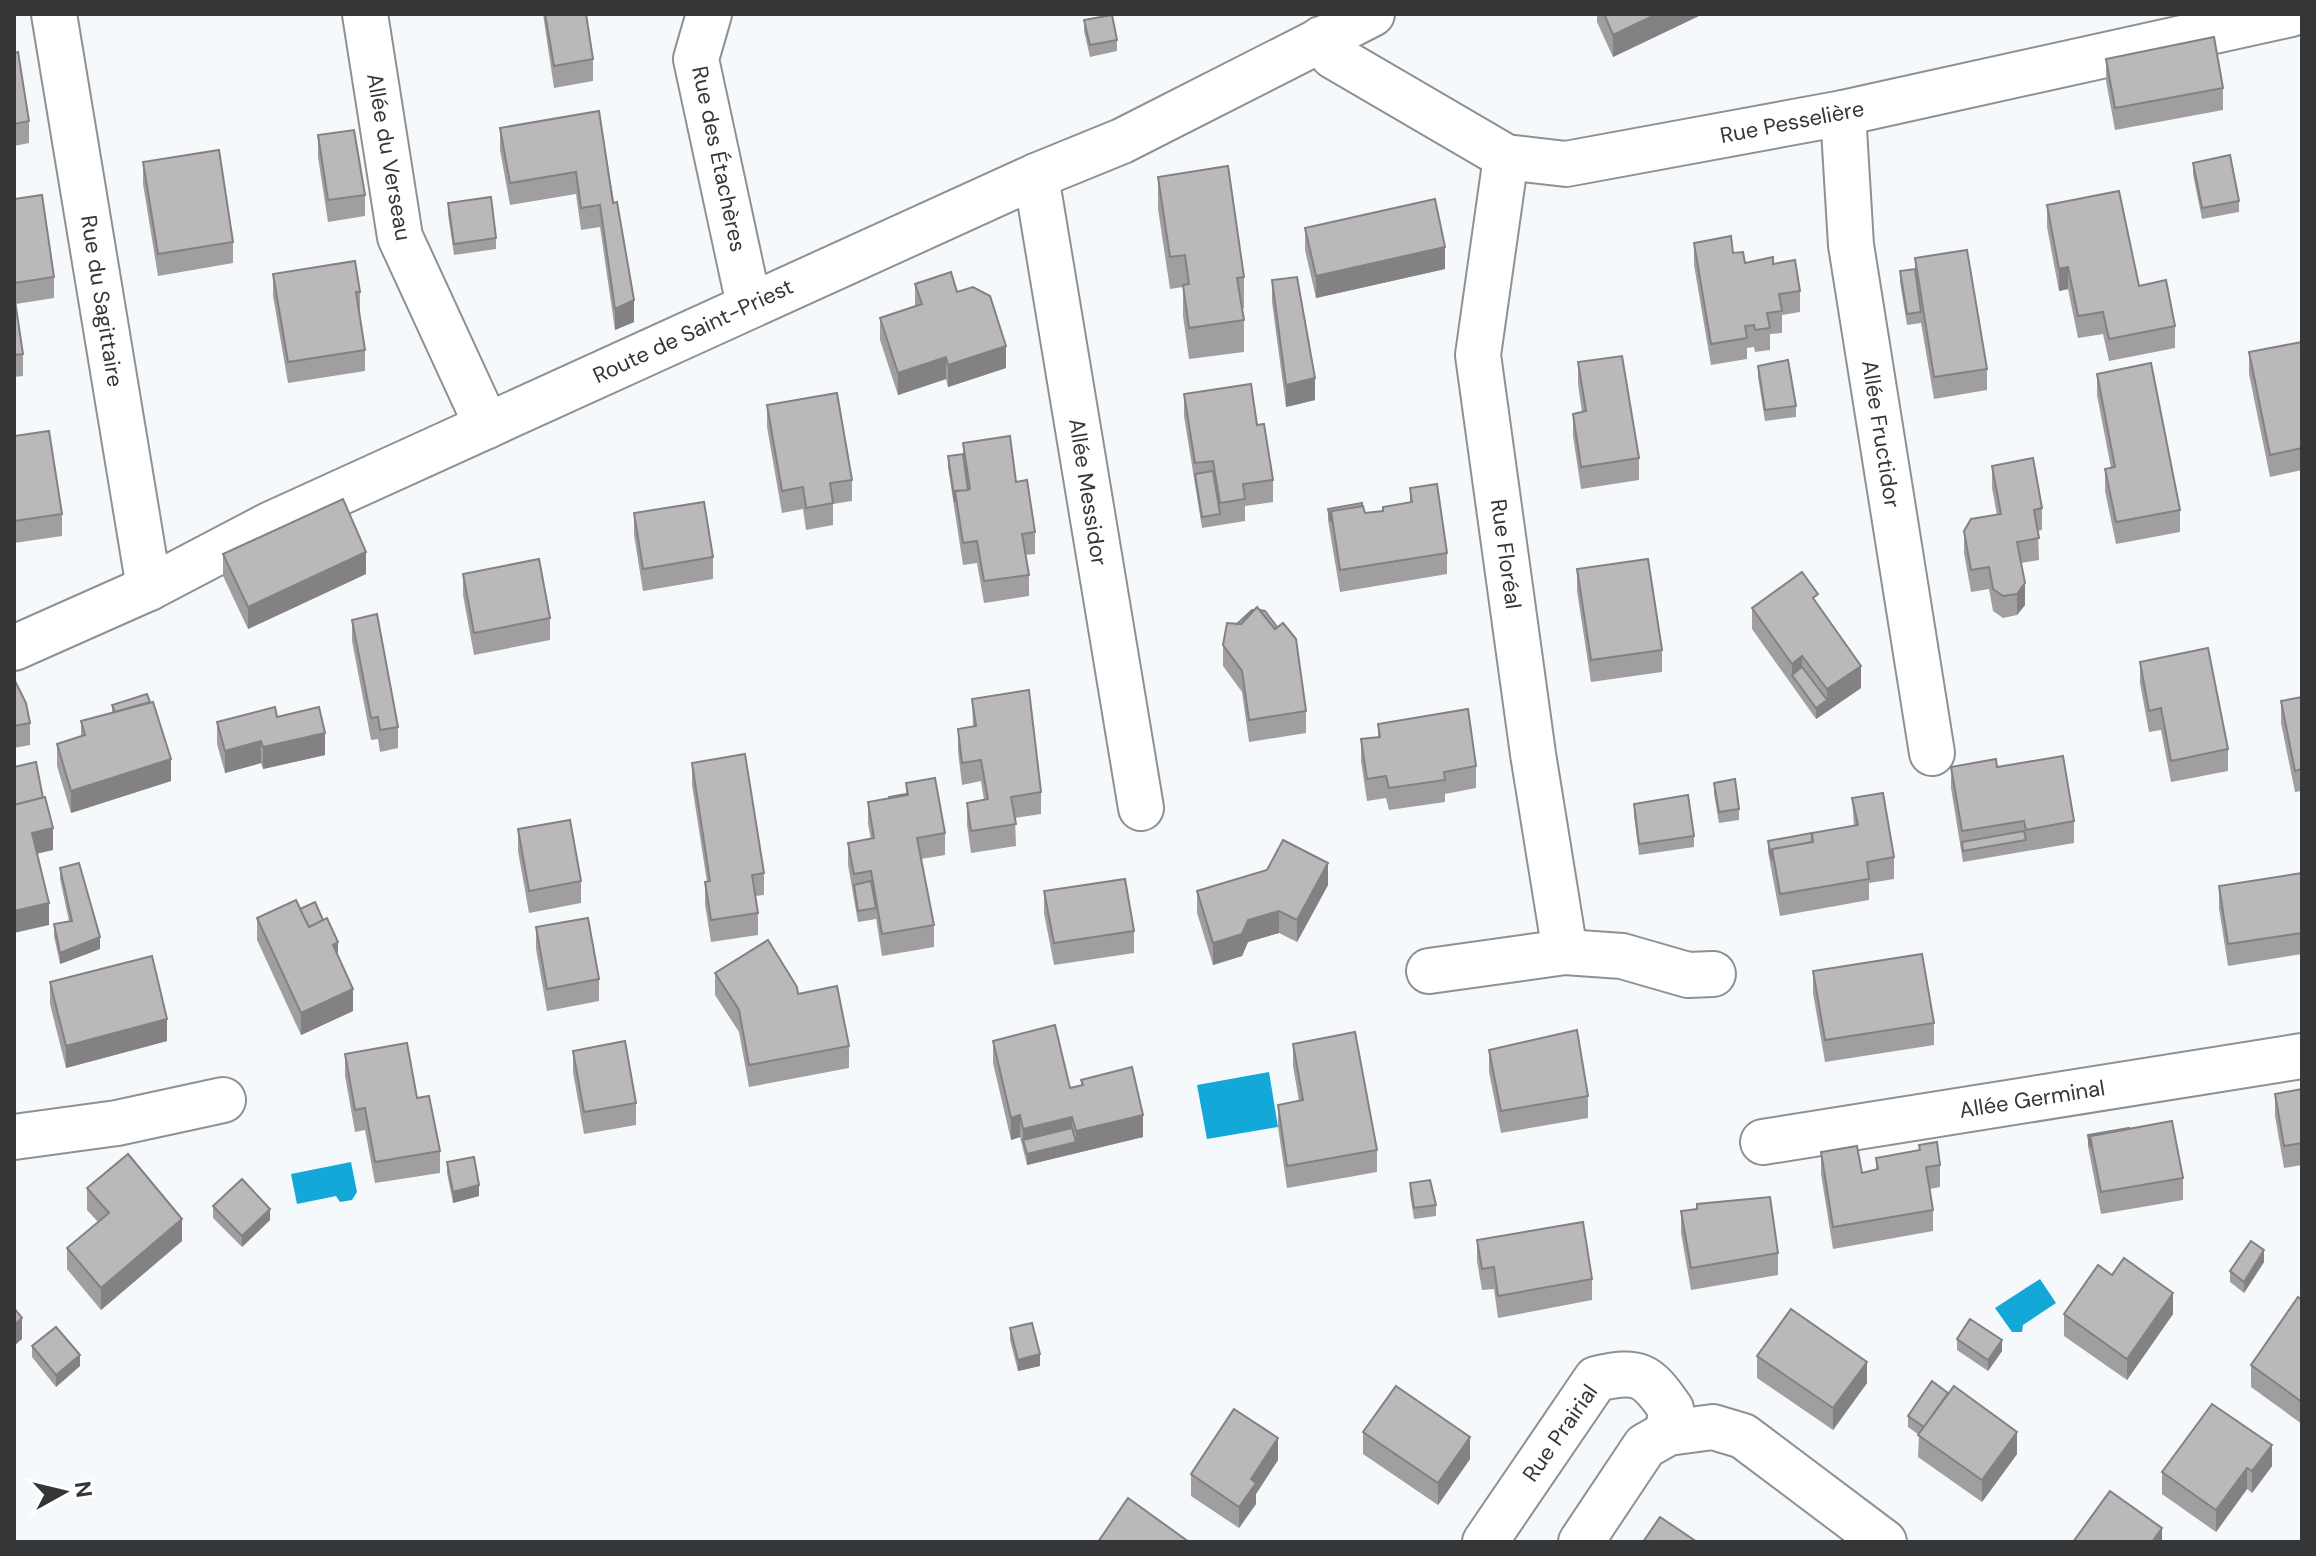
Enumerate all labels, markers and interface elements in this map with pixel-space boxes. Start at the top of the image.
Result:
street label: Rue des Étachères [685,63,753,255]
street label: Allée du Verseau [360,71,418,243]
street label: Rue Pesselière [1718,94,1866,150]
street label: Rue du Sagittaire [74,213,130,389]
street label: Route de Saint-Priest [588,272,798,390]
street label: Allée Fructidor [1855,358,1907,510]
street label: Allée Messidor [1062,416,1114,568]
street label: Rue Floréal [1484,497,1528,611]
street label: Allée Germinal [1957,1073,2107,1125]
street label: Rue Prairial [1516,1379,1604,1487]
north arrow [24,1452,104,1532]
text: N [68,1479,99,1499]

